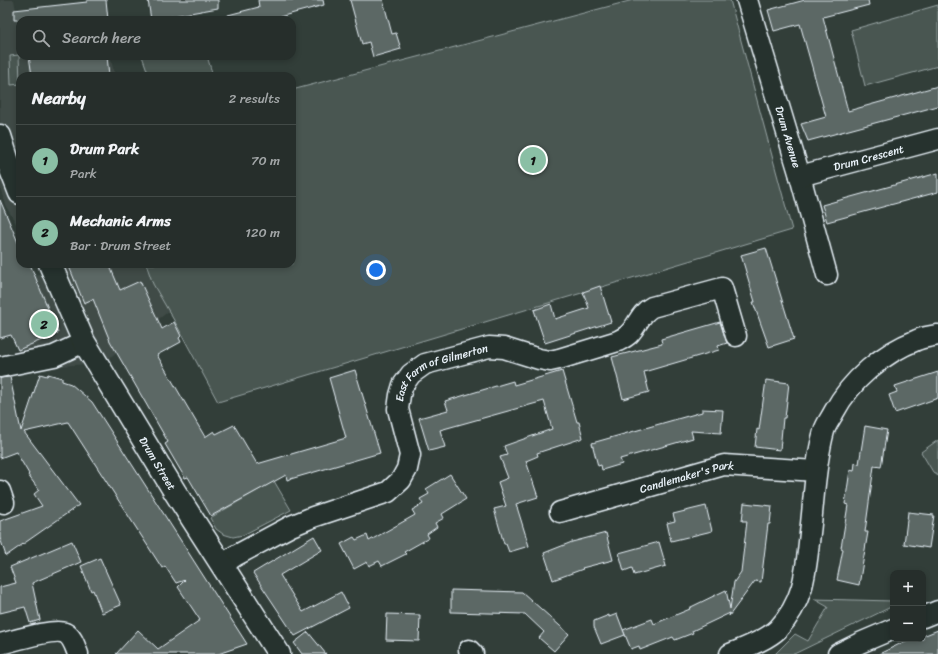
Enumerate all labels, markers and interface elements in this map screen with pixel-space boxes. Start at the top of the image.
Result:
search box [16,16,296,60]
text: Search here [62,25,141,51]
icon: search [30,27,52,49]
text: Nearby [32,83,86,113]
text: 2 results [229,87,280,110]
street label: Drum Avenue [769,104,806,171]
text: Drum Park [70,136,139,162]
street label: Drum Crescent [831,140,906,177]
pin: 1 [520,145,546,175]
text: 1 [42,149,48,172]
text: 70 m [251,149,280,172]
text: Park [70,162,97,185]
text: Mechanic Arms [70,208,171,234]
text: 2 [41,221,49,244]
text: 120 m [245,221,280,244]
text: Bar · Drum Street [70,234,171,257]
your location [366,260,386,280]
pin: 2 [31,309,57,339]
street label: East Farm of Gilmerton [390,339,490,403]
street label: Drum Street [134,433,181,494]
street label: Candlemaker's Park [638,456,735,499]
map controls [890,570,926,642]
button: + [890,570,926,606]
button: − [890,606,926,642]

